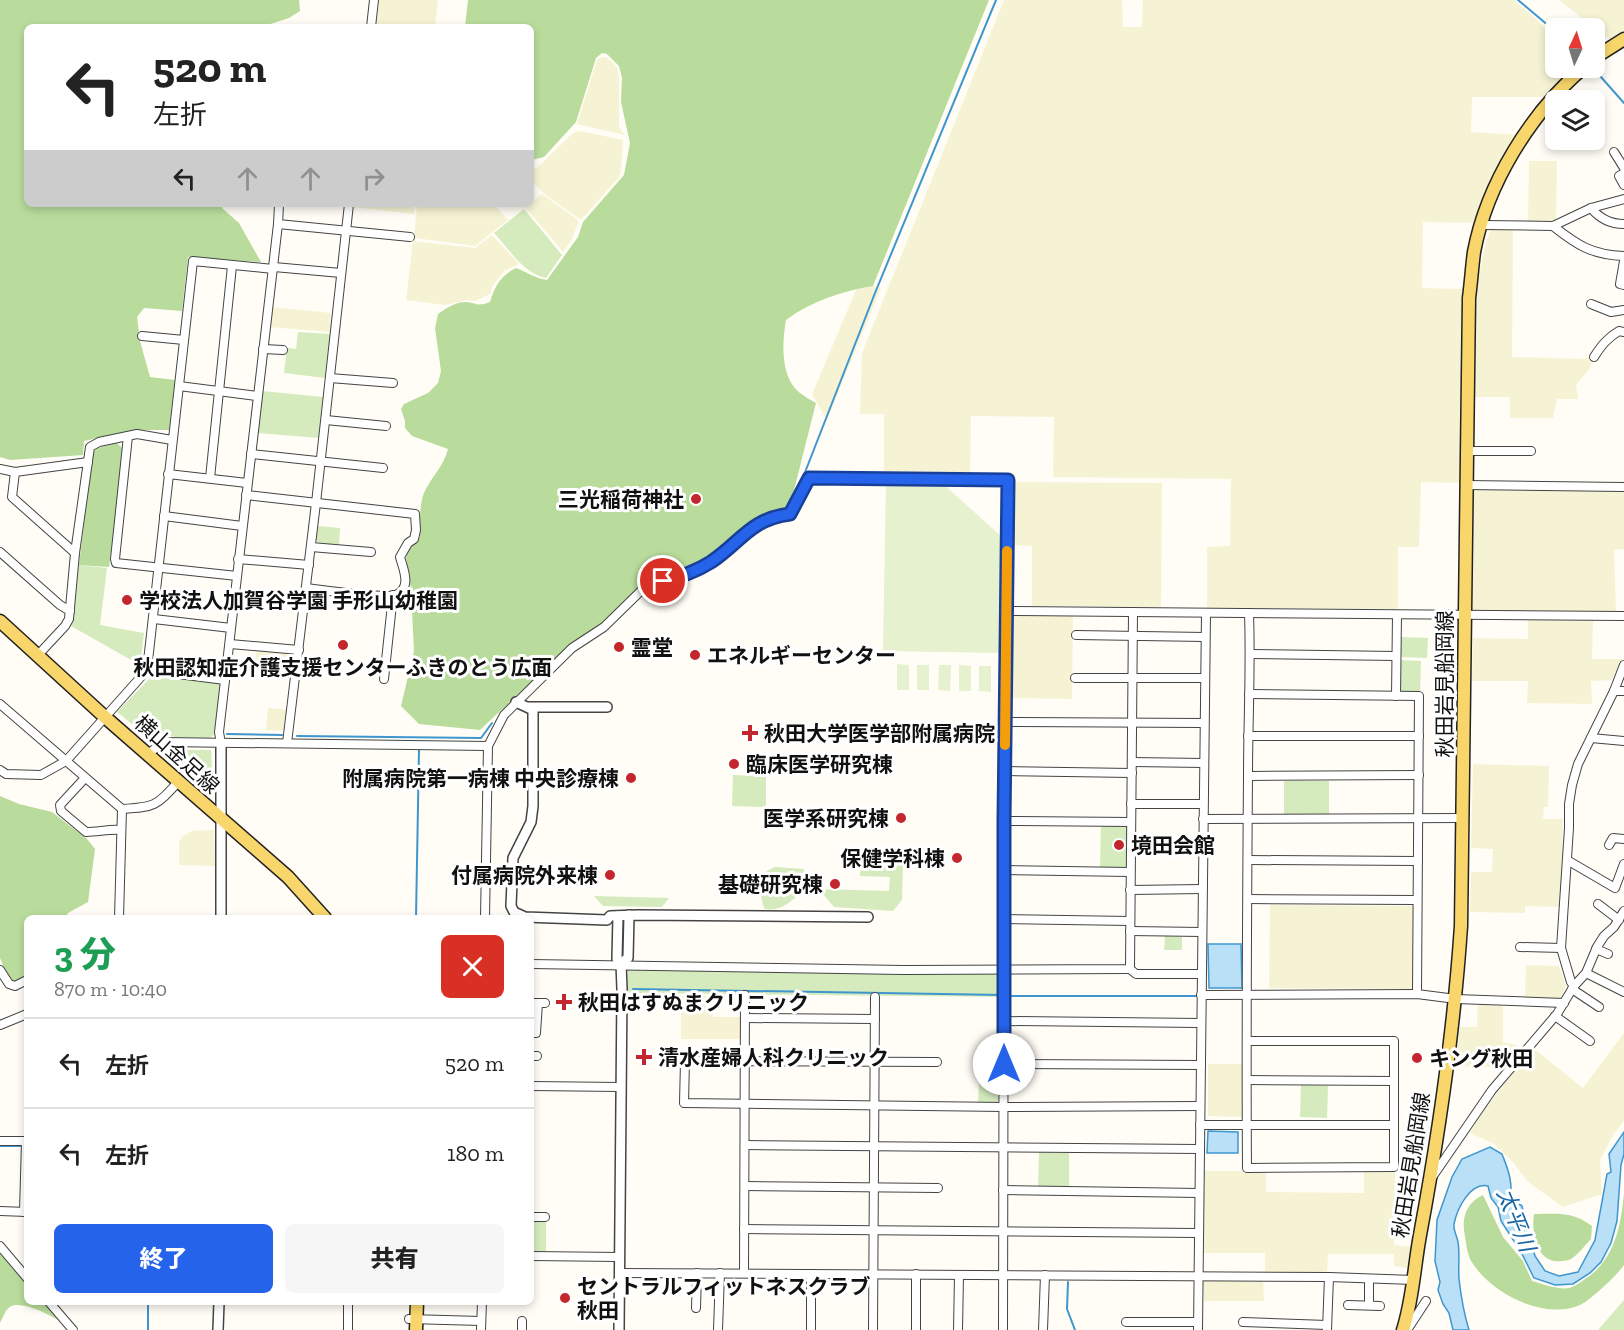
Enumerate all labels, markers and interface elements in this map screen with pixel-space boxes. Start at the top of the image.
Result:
north arrow [1545,18,1605,78]
map controls [1545,18,1605,150]
text: 520 m [153,42,266,93]
icon: left [54,48,132,126]
button: layers [1545,90,1605,150]
text: 左折 [153,99,207,131]
icon: left [168,162,201,195]
icon: ahead [231,162,264,195]
icon: ahead [294,162,327,195]
icon: right [357,162,390,195]
place label: 三光稲荷神社 [558,487,684,512]
marker: 三光稲荷神社 [689,492,703,506]
pin [637,555,688,606]
icon: arrive [646,564,679,597]
place label: 学校法人加賀谷学園 手形山幼稚園 [139,588,458,613]
marker: 学校法人加賀谷学園 手形山幼稚園 [120,593,134,607]
street label: 秋田岩見船岡線 [1432,611,1457,758]
place label: 霊堂 [631,635,673,660]
marker: 秋田認知症介護支援センターふきのとう広面 [336,638,350,652]
marker: 霊堂 [612,640,626,654]
place label: エネルギーセンター [707,643,896,668]
marker: エネルギーセンター [688,648,702,662]
place label: 秋田認知症介護支援センターふきのとう広面 [133,655,553,680]
street label: 横山金足線 [130,710,224,798]
place label: 秋田大学医学部附属病院 [764,721,995,746]
marker: 秋田大学医学部附属病院 [741,724,759,742]
place label: 臨床医学研究棟 [746,752,893,777]
marker: 臨床医学研究棟 [727,757,741,771]
place label: 附属病院第一病棟 中央診療棟 [342,766,619,791]
marker: 附属病院第一病棟 中央診療棟 [624,771,638,785]
place label: 医学系研究棟 [763,806,889,831]
marker: 医学系研究棟 [894,811,908,825]
place label: 境田会館 [1131,833,1215,858]
marker: 境田会館 [1112,838,1126,852]
place label: 保健学科棟 [840,846,945,871]
marker: 保健学科棟 [950,851,964,865]
place label: 付属病院外来棟 [451,863,598,888]
marker: 付属病院外来棟 [603,868,617,882]
place label: 基礎研究棟 [718,872,823,897]
marker: 基礎研究棟 [828,877,842,891]
text: 3 分 [54,933,116,976]
button: close [441,935,504,998]
text: 870 m · 10:40 [54,977,167,1001]
place label: 秋田はすぬまクリニック [578,990,809,1015]
marker: 秋田はすぬまクリニック [555,993,573,1011]
position arrow [972,1032,1036,1096]
place label: 清水産婦人科クリニック [658,1045,889,1070]
place label: キング秋田 [1429,1046,1533,1071]
icon: left [54,1047,87,1080]
marker: 清水産婦人科クリニック [635,1048,653,1066]
text: 520 m [445,1050,504,1077]
marker: キング秋田 [1410,1051,1424,1065]
text: 左折 [105,1052,149,1079]
street label: 秋田岩見船岡線 [1387,1090,1435,1240]
icon: left [54,1137,87,1170]
text: 180 m [447,1140,504,1167]
text: 左折 [105,1142,149,1169]
water label: 太平川 [1491,1184,1542,1258]
button: 終了 [54,1224,273,1293]
button: 共有 [285,1224,504,1293]
place label: セントラルフィットネスクラブ 秋田 [577,1274,871,1323]
marker: セントラルフィットネスクラブ 秋田 [558,1291,572,1305]

